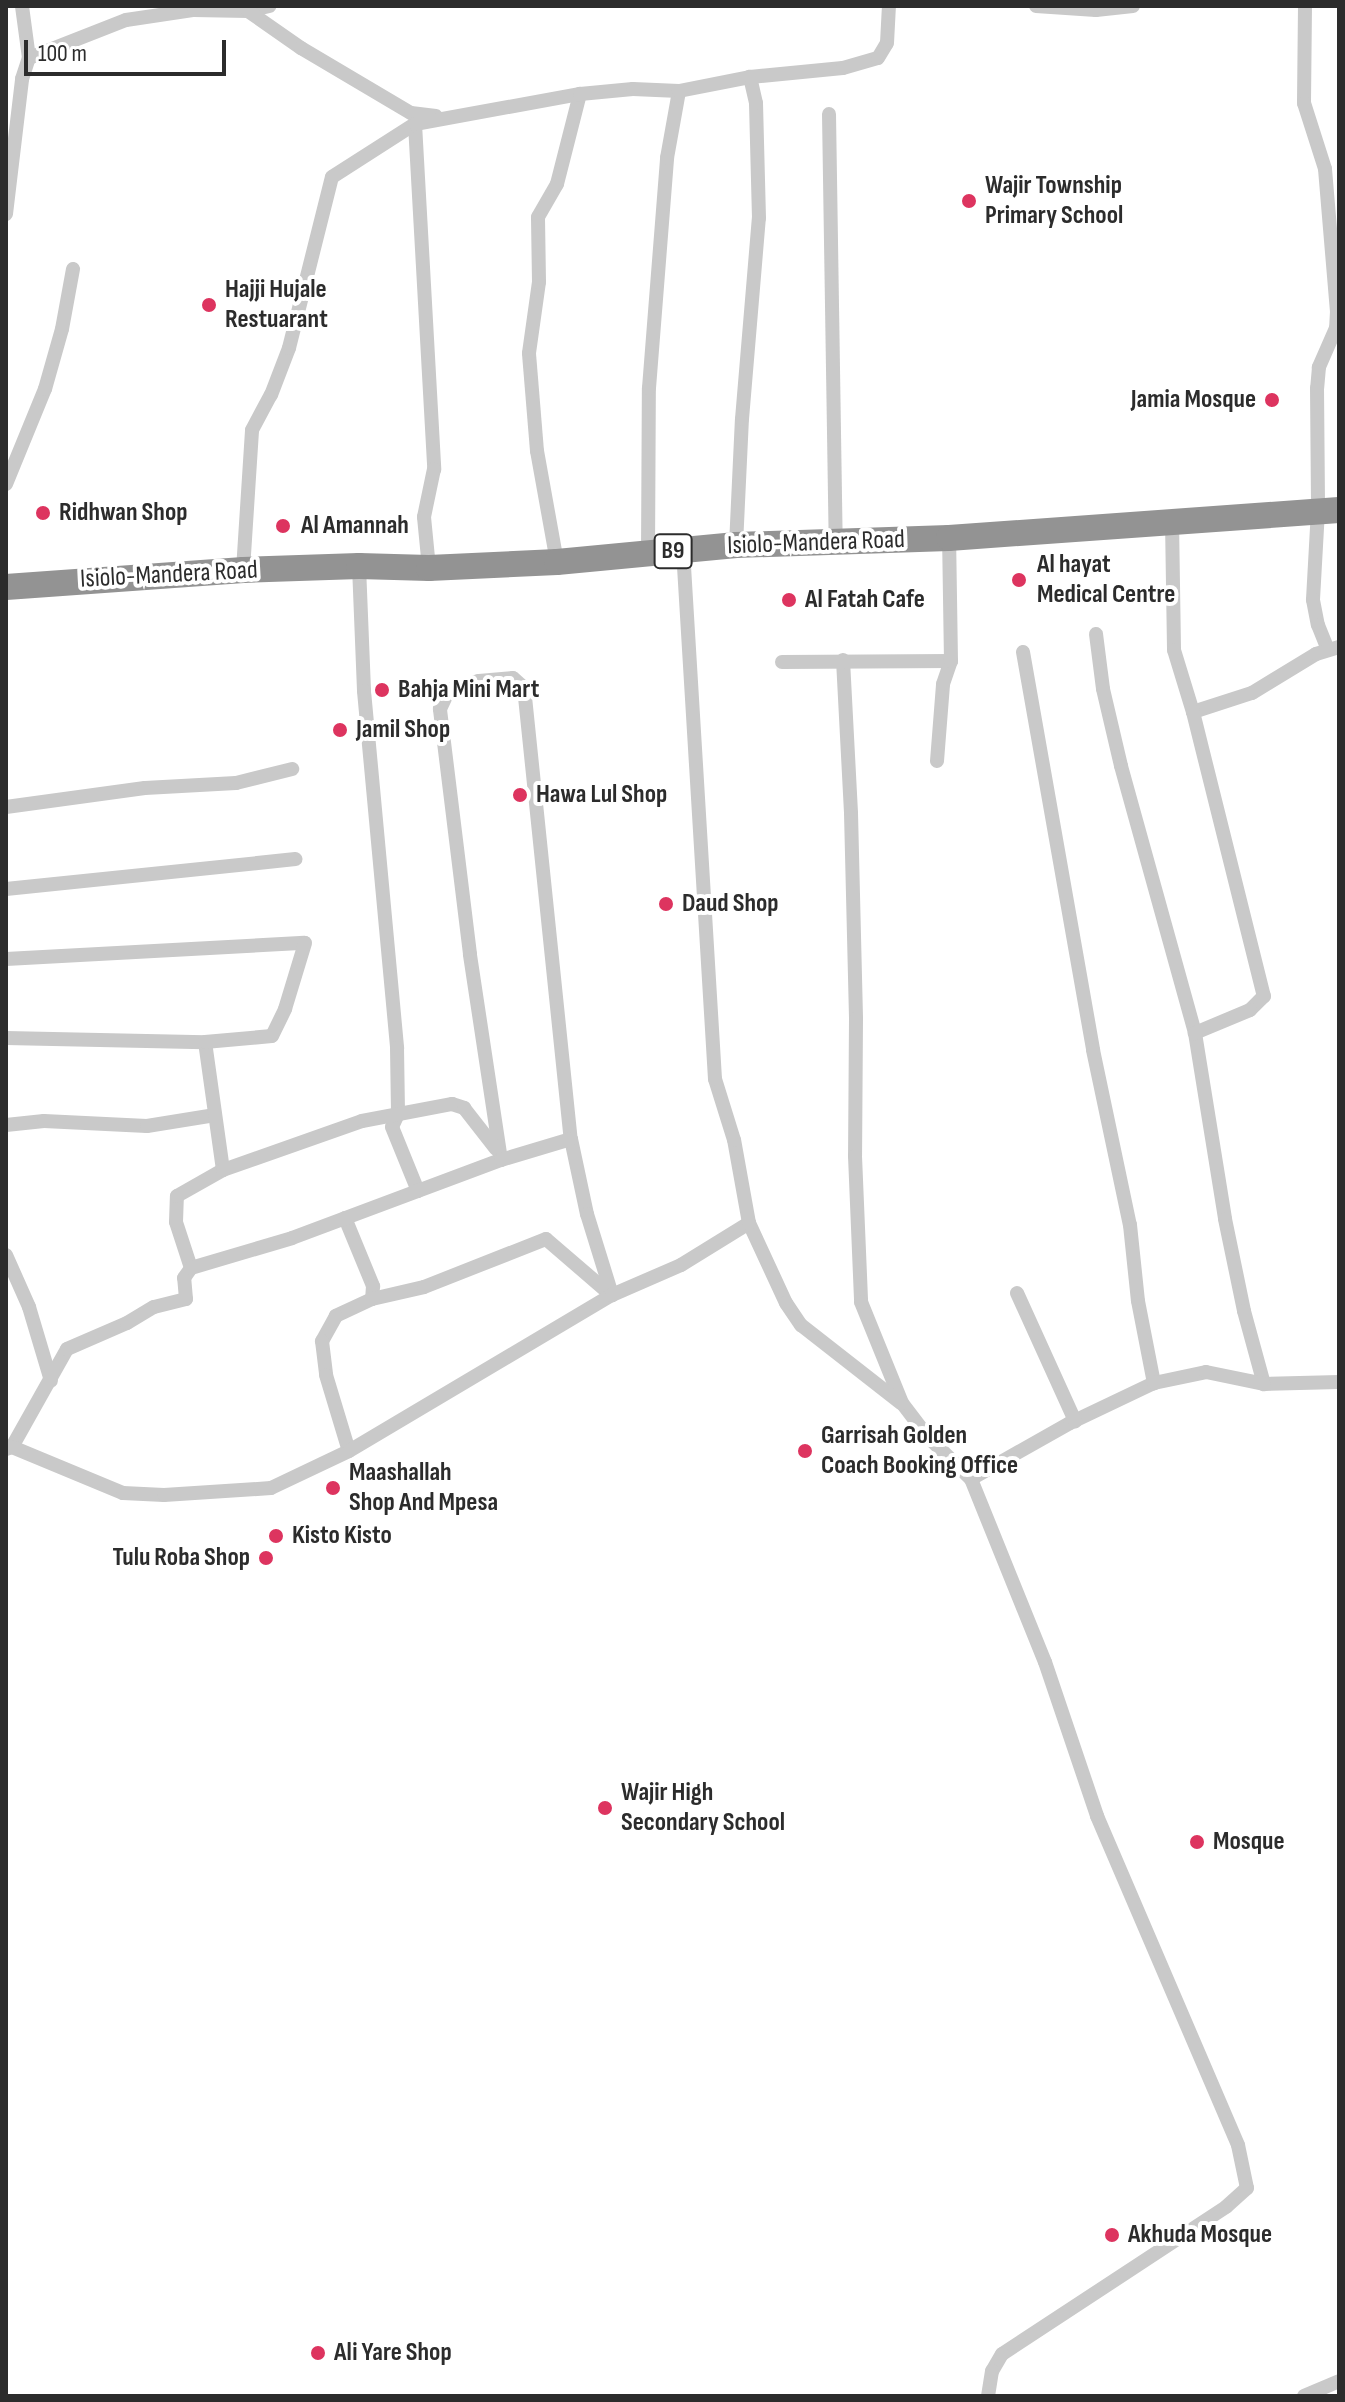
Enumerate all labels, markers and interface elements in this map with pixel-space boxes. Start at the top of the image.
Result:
scale bar [28,24,230,74]
text: 100 m [38,39,87,68]
place label: Wajir Township Primary School [985,170,1123,232]
marker: Wajir Township Primary School [960,192,978,210]
place label: Hajji Hujale Restuarant [225,274,328,336]
marker: Hajji Hujale Restuarant [200,296,218,314]
place label: Jamia Mosque [1131,384,1256,416]
marker: Jamia Mosque [1263,391,1281,409]
place label: Ridhwan Shop [59,497,187,529]
marker: Ridhwan Shop [34,504,52,522]
place label: Al Amannah [301,510,409,542]
marker: Al Amannah [272,515,294,537]
street label: Isiolo-Mandera Road [727,524,905,562]
road number: B9 [653,531,693,571]
place label: Al hayat Medical Centre [1037,549,1175,610]
street label: Isiolo-Mandera Road [79,555,259,595]
marker: Al hayat Medical Centre [1008,569,1030,591]
place label: Al Fatah Cafe [805,584,925,616]
marker: Al Fatah Cafe [780,591,798,609]
place label: Bahja Mini Mart [398,674,539,706]
marker: Bahja Mini Mart [373,681,391,699]
place label: Jamil Shop [356,714,450,746]
marker: Jamil Shop [331,721,349,739]
place label: Hawa Lul Shop [536,779,667,811]
marker: Hawa Lul Shop [511,786,529,804]
place label: Daud Shop [682,888,779,920]
marker: Daud Shop [657,895,675,913]
place label: Garrisah Golden Coach Booking Office [821,1420,1018,1482]
marker: Garrisah Golden Coach Booking Office [796,1442,814,1460]
place label: Maashallah Shop And Mpesa [349,1457,498,1518]
marker: Maashallah Shop And Mpesa [324,1479,342,1497]
place label: Kisto Kisto [292,1520,392,1552]
marker: Kisto Kisto [267,1527,285,1545]
place label: Tulu Roba Shop [112,1542,250,1574]
marker: Tulu Roba Shop [257,1549,275,1567]
place label: Wajir High Secondary School [621,1777,785,1838]
marker: Wajir High Secondary School [596,1799,614,1817]
place label: Mosque [1213,1826,1285,1858]
marker: Mosque [1188,1833,1206,1851]
place label: Akhuda Mosque [1128,2219,1272,2251]
marker: Akhuda Mosque [1103,2226,1121,2244]
place label: Ali Yare Shop [334,2337,452,2369]
marker: Ali Yare Shop [309,2344,327,2362]

